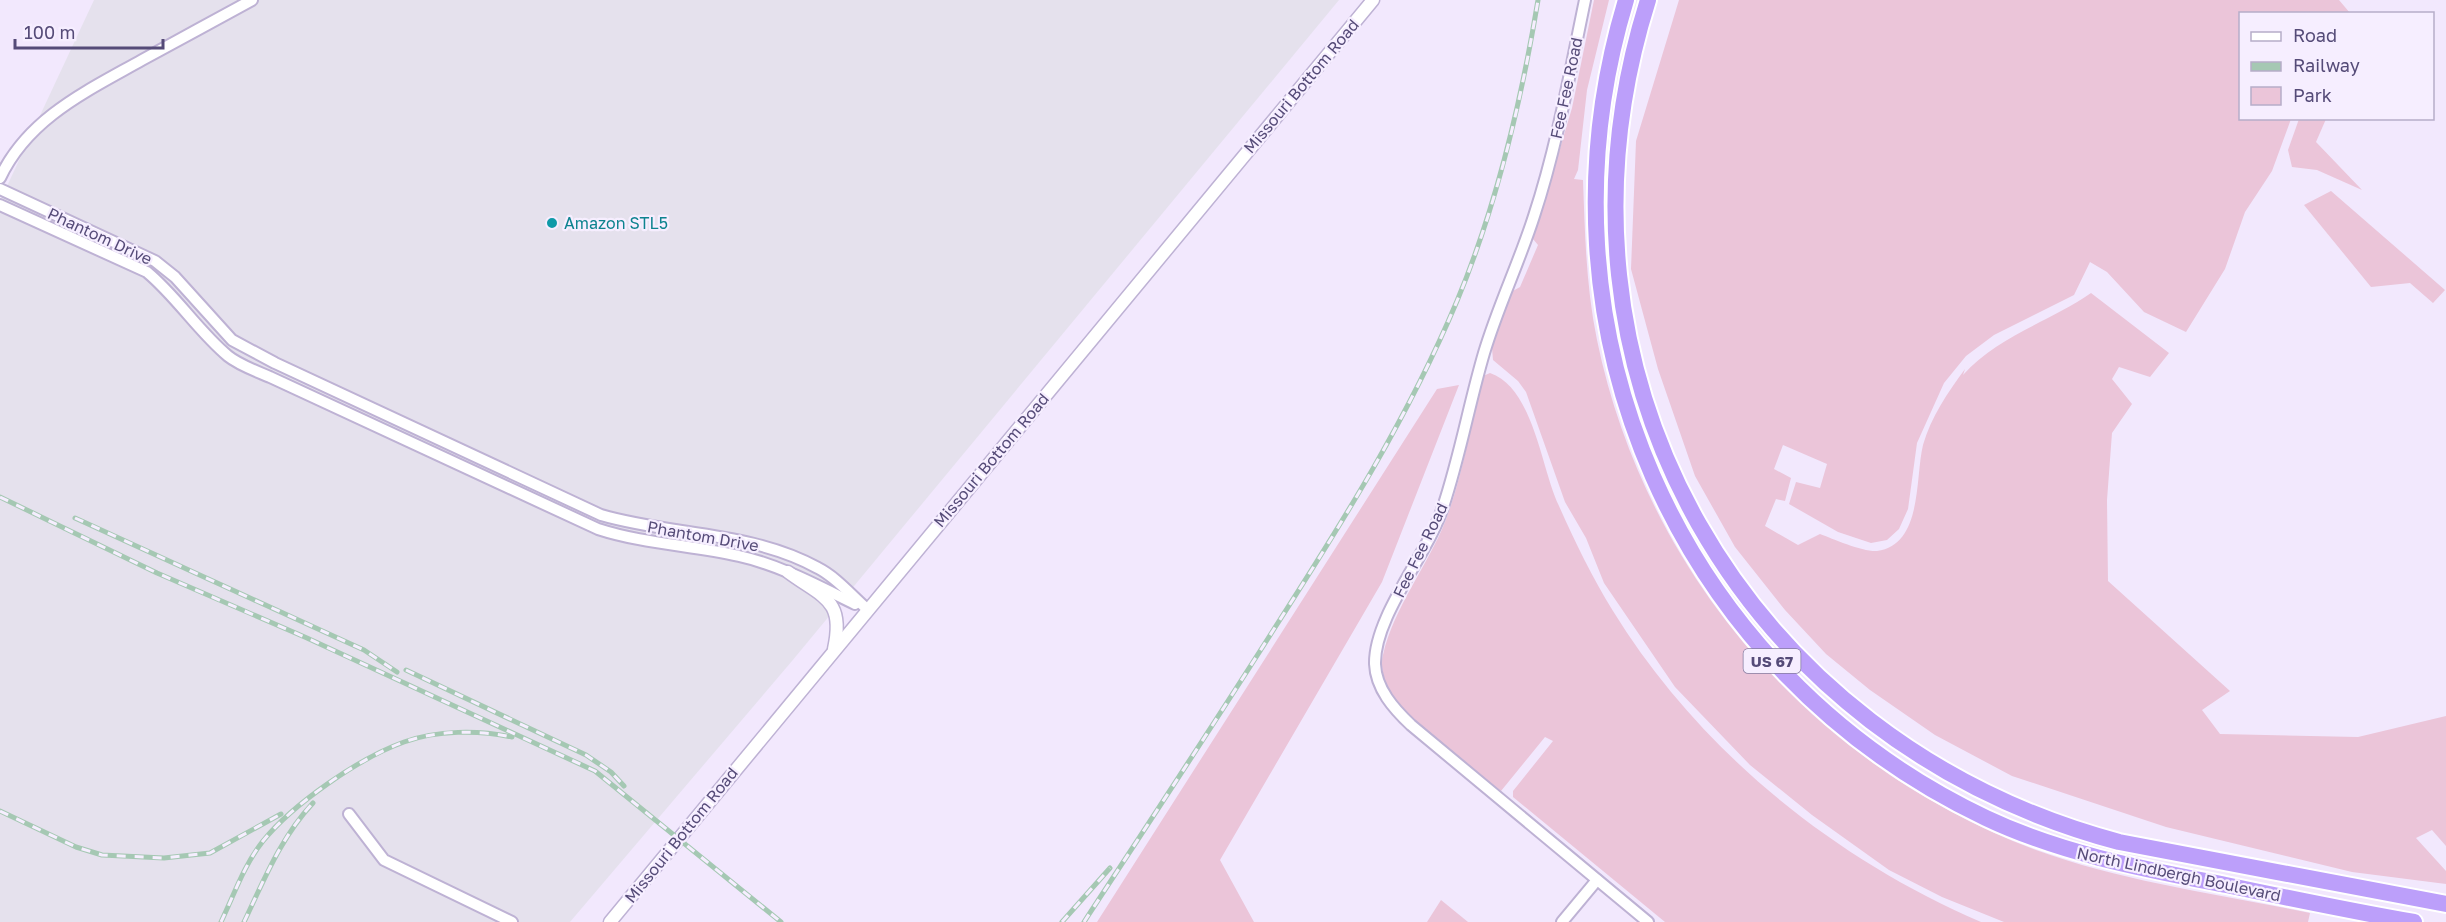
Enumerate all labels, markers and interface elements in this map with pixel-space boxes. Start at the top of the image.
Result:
scale bar [15,12,164,50]
legend [2239,12,2434,120]
street label: Missouri Bottom Road [1239,15,1363,157]
text: 100 m [24,21,75,43]
text: Road [2293,24,2337,46]
street label: Fee Fee Road [1546,36,1586,140]
text: Railway [2293,54,2360,76]
text: Park [2293,84,2332,106]
street label: Phantom Drive [45,203,155,269]
place label: Amazon STL5 [564,213,668,233]
marker: Amazon STL5 [545,216,559,230]
street label: Missouri Bottom Road [929,389,1053,531]
street label: Fee Fee Road [1388,499,1452,601]
street label: Phantom Drive [646,516,760,556]
road number: US 67 [1744,649,1800,673]
street label: Missouri Bottom Road [620,763,742,907]
street label: North Lindbergh Boulevard [2075,843,2283,905]

